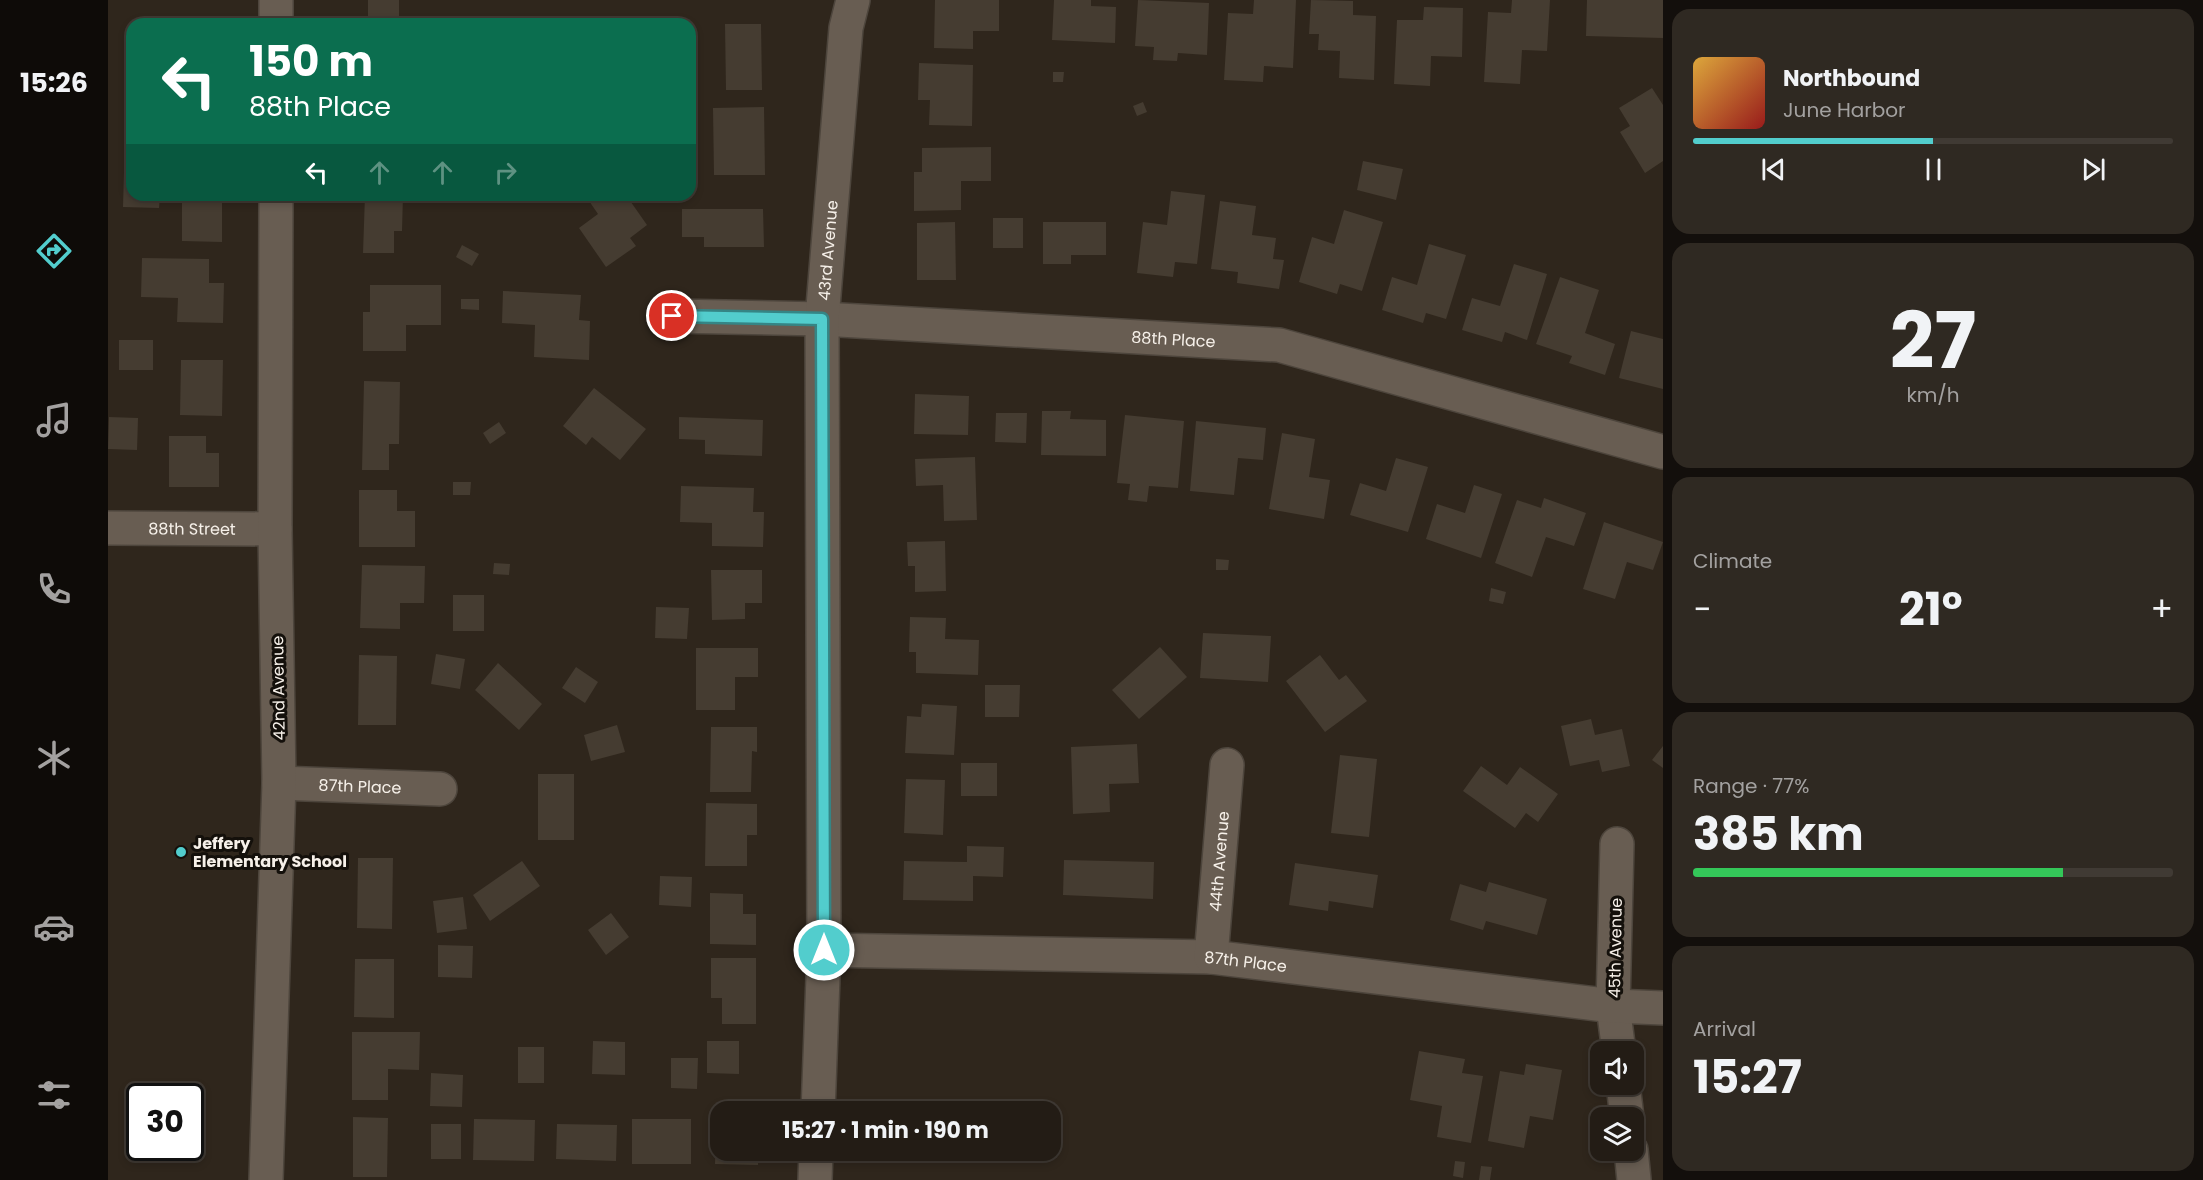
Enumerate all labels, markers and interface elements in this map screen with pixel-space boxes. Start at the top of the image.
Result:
text: 150 m [249,32,373,91]
icon: left [150,42,228,120]
text: Northbound [1783,63,1920,94]
text: 15:26 [20,64,88,101]
text: 88th Place [249,88,391,125]
text: June Harbor [1783,96,1906,124]
icon: previous [1757,153,1790,186]
icon: pause [1917,153,1950,186]
icon: next [2077,153,2110,186]
icon: left [300,156,333,189]
icon: ahead [363,156,396,189]
icon: ahead [426,156,459,189]
icon: right [489,156,522,189]
street label: 43rd Avenue [813,199,844,302]
icon: directions [33,230,75,272]
text: 27 [1890,286,1976,395]
pin [646,290,697,341]
icon: arrive [655,299,688,332]
street label: 88th Place [1131,326,1216,353]
text: km/h [1906,381,1960,409]
icon: music [33,399,75,441]
street label: 88th Street [148,517,236,541]
text: Climate [1693,547,1772,575]
icon: phone [33,568,75,610]
text: 21° [1899,578,1963,641]
text: − [1693,586,1711,633]
text: + [2150,586,2173,633]
street label: 42nd Avenue [266,635,291,741]
icon: climate [33,737,75,779]
text: Range · 77% [1693,772,1809,800]
street label: 87th Place [318,773,402,800]
text: 385 km [1693,803,1864,866]
street label: 44th Avenue [1204,810,1235,912]
place label: Jeffery Elementary School [193,832,347,873]
marker: Jeffery Elementary School [174,845,188,859]
street label: 45th Avenue [1603,897,1628,998]
icon: car [33,906,75,948]
position arrow [792,918,856,982]
street label: 87th Place [1204,946,1288,978]
text: Arrival [1693,1015,1756,1043]
map controls [1590,1041,1644,1161]
button: sound [1590,1041,1644,1095]
text: 15:27 [1693,1046,1802,1109]
icon: filters [33,1074,75,1116]
speed limit sign: 30 [126,1083,204,1161]
button: layers [1590,1107,1644,1161]
text: 15:27 · 1 min · 190 m [782,1115,989,1146]

